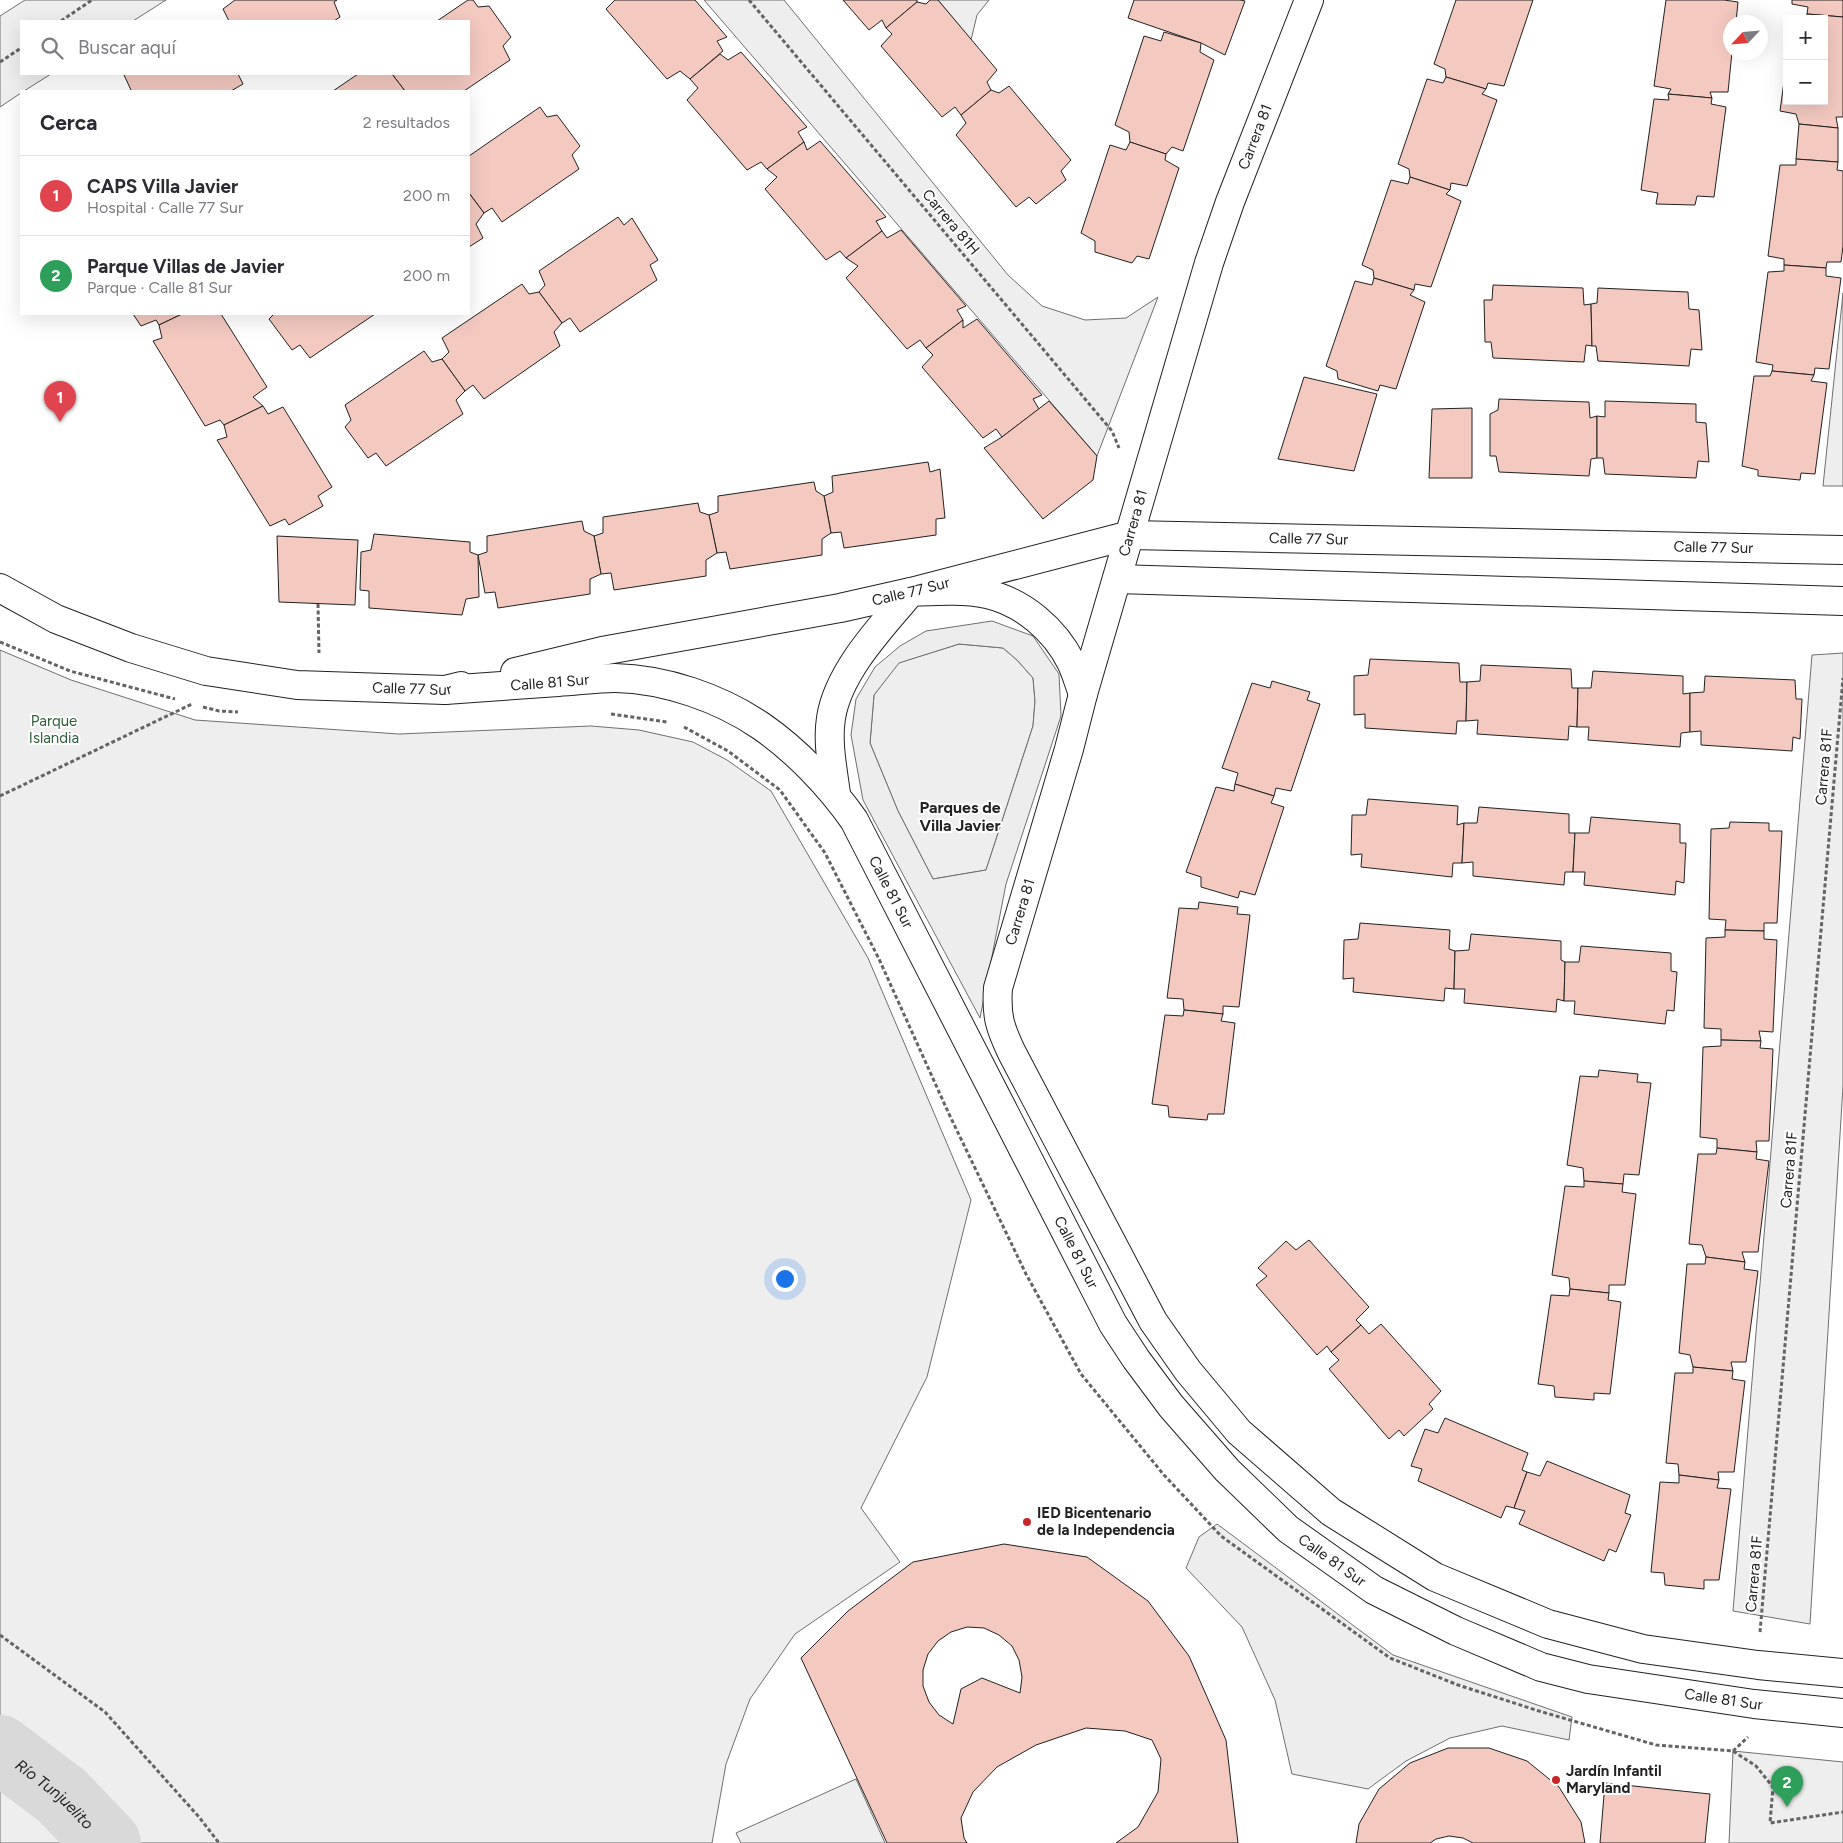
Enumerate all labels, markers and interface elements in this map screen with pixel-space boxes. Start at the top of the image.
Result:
north arrow [1723,15,1768,60]
map controls [1783,15,1828,105]
button: + [1783,15,1828,60]
search box [20,20,470,75]
icon: search [38,34,66,62]
text: Buscar aquí [78,36,176,59]
button: − [1783,60,1828,105]
street label: Carrera 81 [1234,102,1276,172]
text: Cerca [40,110,97,135]
text: 2 resultados [363,113,450,132]
text: CAPS Villa Javier [87,175,238,198]
text: 1 [53,186,59,205]
text: 200 m [403,186,450,205]
street label: Carrera 81H [918,186,984,258]
text: Hospital · Calle 77 Sur [87,198,243,217]
text: Parque Villas de Javier [87,255,284,278]
text: 2 [51,266,61,285]
text: 200 m [403,266,450,285]
text: Parque · Calle 81 Sur [87,278,233,297]
pin: 1 [44,381,76,422]
street label: Carrera 81 [1115,488,1151,558]
street label: Calle 77 Sur [1269,529,1348,549]
street label: Calle 77 Sur [1673,537,1753,557]
street label: Calle 77 Sur [870,573,952,610]
street label: Calle 81 Sur [510,670,590,694]
street label: Calle 77 Sur [372,679,454,699]
park label: Parque Islandia [29,712,79,747]
street label: Carrera 81F [1812,728,1836,806]
district label: Parques de Villa Javier [919,798,1001,835]
street label: Calle 81 Sur [865,853,917,931]
street label: Carrera 81 [1001,877,1039,947]
street label: Carrera 81F [1777,1131,1801,1209]
street label: Calle 81 Sur [1050,1213,1102,1291]
your location [772,1266,798,1292]
place label: IED Bicentenario de la Independencia [1037,1504,1175,1539]
marker: IED Bicentenario de la Independencia [1021,1516,1033,1528]
street label: Calle 81 Sur [1295,1530,1369,1590]
street label: Carrera 81F [1742,1535,1766,1613]
street label: Calle 81 Sur [1683,1685,1763,1714]
water label: Río Tunjuelito [12,1755,98,1833]
place label: Jardín Infantil Maryland [1566,1762,1662,1797]
pin: 2 [1771,1766,1803,1807]
marker: Jardín Infantil Maryland [1550,1774,1562,1786]

